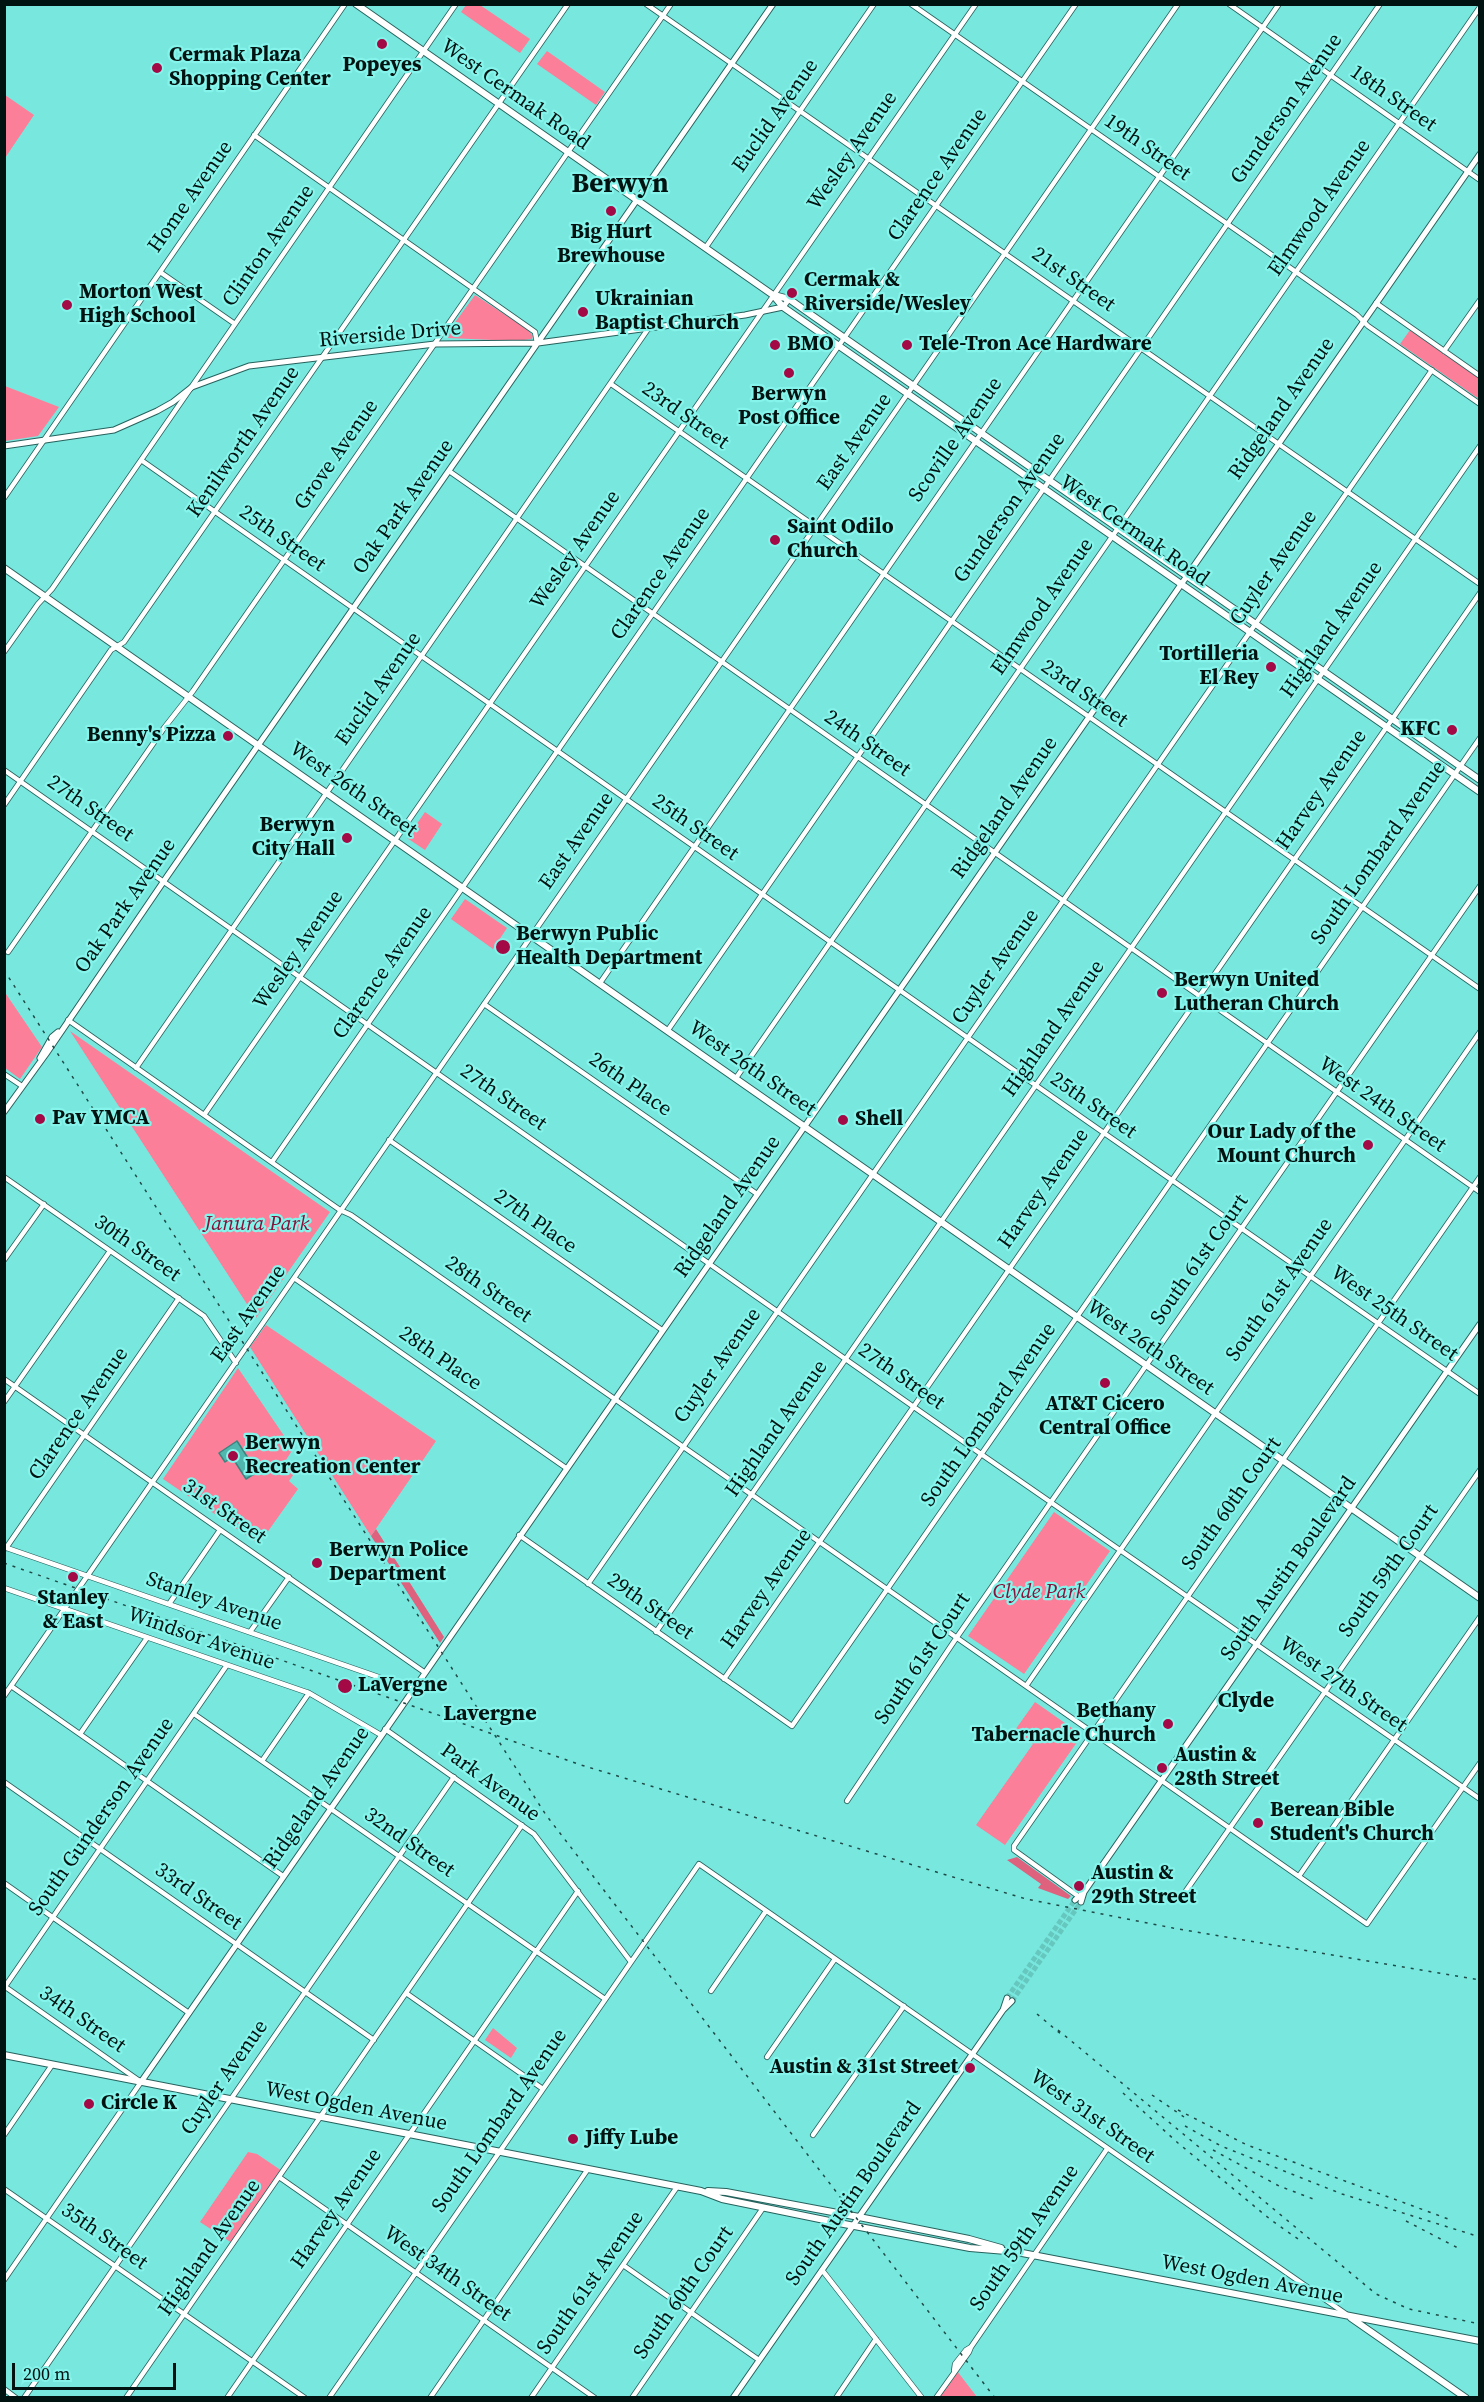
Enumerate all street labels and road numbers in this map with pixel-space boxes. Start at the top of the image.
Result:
street label: Gunderson Avenue [1226,29,1348,189]
street label: West Cermak Road [435,34,595,156]
street label: Euclid Avenue [728,54,824,178]
street label: 18th Street [1345,60,1441,138]
street label: Wesley Avenue [803,87,903,215]
street label: Clarence Avenue [883,104,993,246]
street label: 19th Street [1099,109,1195,187]
street label: Elmwood Avenue [1263,135,1377,281]
street label: Home Avenue [143,136,239,258]
street label: Clinton Avenue [218,180,320,312]
street label: 21st Street [1026,242,1120,318]
street label: Riverside Drive [318,316,462,354]
street label: Ridgeland Avenue [1224,333,1340,485]
street label: Kenilworth Avenue [182,361,306,523]
street label: Scoville Avenue [904,373,1008,507]
street label: 23rd Street [637,377,733,455]
street label: East Avenue [812,388,898,496]
street label: Grove Avenue [290,395,384,515]
street label: Gunderson Avenue [949,428,1071,588]
street label: Oak Park Avenue [348,435,460,579]
street label: West Cermak Road [1054,470,1214,592]
street label: Wesley Avenue [526,486,626,614]
street label: 25th Street [234,500,330,578]
street label: Clarence Avenue [606,503,716,645]
street label: Cuyler Avenue [1225,506,1323,630]
street label: Elmwood Avenue [986,534,1100,680]
street label: Highland Avenue [1275,557,1389,703]
street label: Euclid Avenue [331,627,427,751]
street label: 23rd Street [1036,655,1132,733]
street label: 24th Street [819,705,915,783]
street label: Harvey Avenue [1271,725,1373,855]
street label: Ridgeland Avenue [947,732,1063,884]
street label: West 26th Street [284,737,422,843]
street label: South Lombard Avenue [1306,756,1452,950]
street label: 27th Street [42,770,138,848]
street label: East Avenue [534,787,620,895]
street label: 25th Street [647,789,743,867]
street label: Oak Park Avenue [70,834,182,978]
street label: Wesley Avenue [249,886,349,1014]
street label: Clarence Avenue [328,902,438,1044]
street label: Cuyler Avenue [947,905,1045,1029]
street label: Highland Avenue [997,956,1111,1102]
street label: West 26th Street [683,1016,821,1122]
street label: 26th Place [584,1047,676,1123]
street label: West 24th Street [1313,1052,1451,1158]
street label: 27th Street [455,1059,551,1137]
street label: 25th Street [1045,1067,1141,1145]
street label: Harvey Avenue [993,1124,1095,1254]
street label: Ridgeland Avenue [670,1131,786,1283]
street label: 27th Place [489,1184,581,1260]
street label: South 61st Court [1146,1190,1254,1330]
street label: 30th Street [89,1210,185,1288]
street label: South 61st Avenue [1221,1213,1339,1367]
street label: 28th Street [440,1251,536,1329]
street label: East Avenue [206,1260,292,1368]
street label: West 25th Street [1325,1261,1463,1367]
street label: West 26th Street [1081,1295,1219,1401]
street label: Cuyler Avenue [669,1304,767,1428]
street label: South Lombard Avenue [916,1318,1062,1512]
street label: 28th Place [394,1321,486,1397]
street label: 27th Street [853,1338,949,1416]
street label: Clarence Avenue [24,1343,134,1485]
street label: Highland Avenue [720,1356,834,1502]
street label: South 60th Court [1177,1433,1287,1575]
street label: South Austin Boulevard [1216,1472,1362,1666]
street label: 31st Street [177,1474,271,1550]
street label: South 59th Court [1334,1500,1444,1642]
street label: Harvey Avenue [716,1524,818,1654]
street label: Stanley Avenue [143,1567,285,1637]
street label: 29th Street [602,1568,698,1646]
street label: South 61st Court [870,1588,976,1730]
street label: Windsor Avenue [124,1602,278,1676]
street label: West 27th Street [1274,1632,1412,1738]
street label: South Gunderson Avenue [24,1713,180,1921]
street label: Ridgeland Avenue [259,1722,375,1874]
street label: Park Avenue [435,1738,545,1828]
street label: 32nd Street [359,1803,459,1883]
street label: 33rd Street [150,1858,246,1936]
street label: 34th Street [34,1981,130,2059]
street label: Cuyler Avenue [176,2016,274,2140]
street label: South Lombard Avenue [427,2024,573,2218]
street label: West 31st Street [1025,2065,1159,2169]
street label: West Ogden Avenue [263,2077,449,2137]
street label: South Austin Boulevard [781,2097,927,2291]
street label: Harvey Avenue [286,2144,388,2274]
street label: South 59th Avenue [965,2160,1085,2316]
street label: Highland Avenue [153,2175,267,2321]
street label: 35th Street [56,2198,152,2276]
street label: South 61st Avenue [532,2206,650,2360]
street label: West 34th Street [378,2221,516,2327]
street label: South 60th Court [629,2222,739,2364]
street label: West Ogden Avenue [1159,2250,1345,2310]

